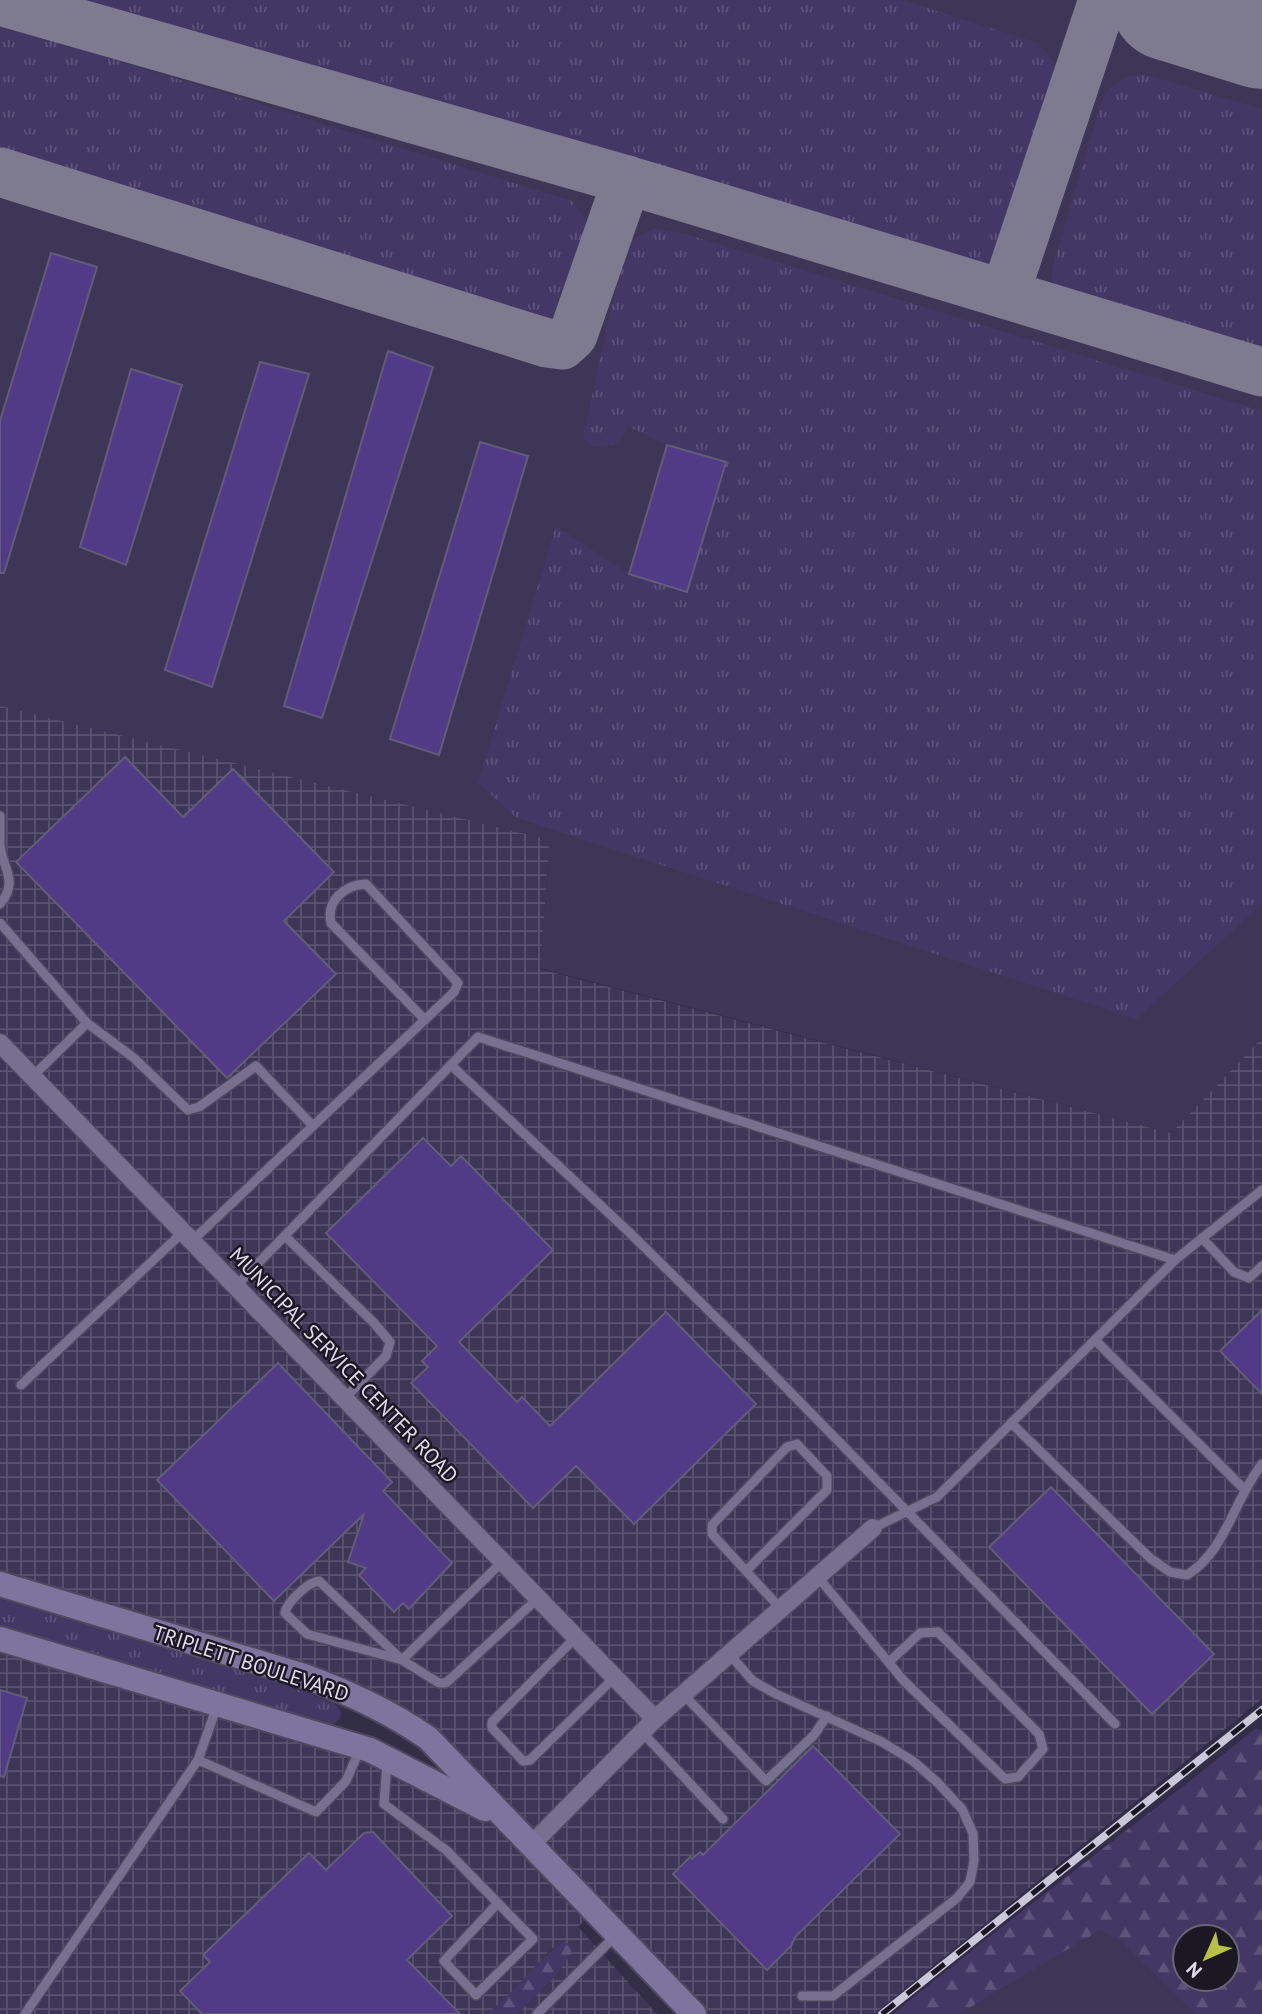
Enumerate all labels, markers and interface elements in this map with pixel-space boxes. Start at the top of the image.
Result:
street label: MUNICIPAL SERVICE CENTER ROAD [224,1241,464,1489]
street label: TRIPLETT BOULEVARD [150,1619,352,1707]
north arrow [1171,1923,1241,1993]
text: N [1181,1957,1207,1983]

